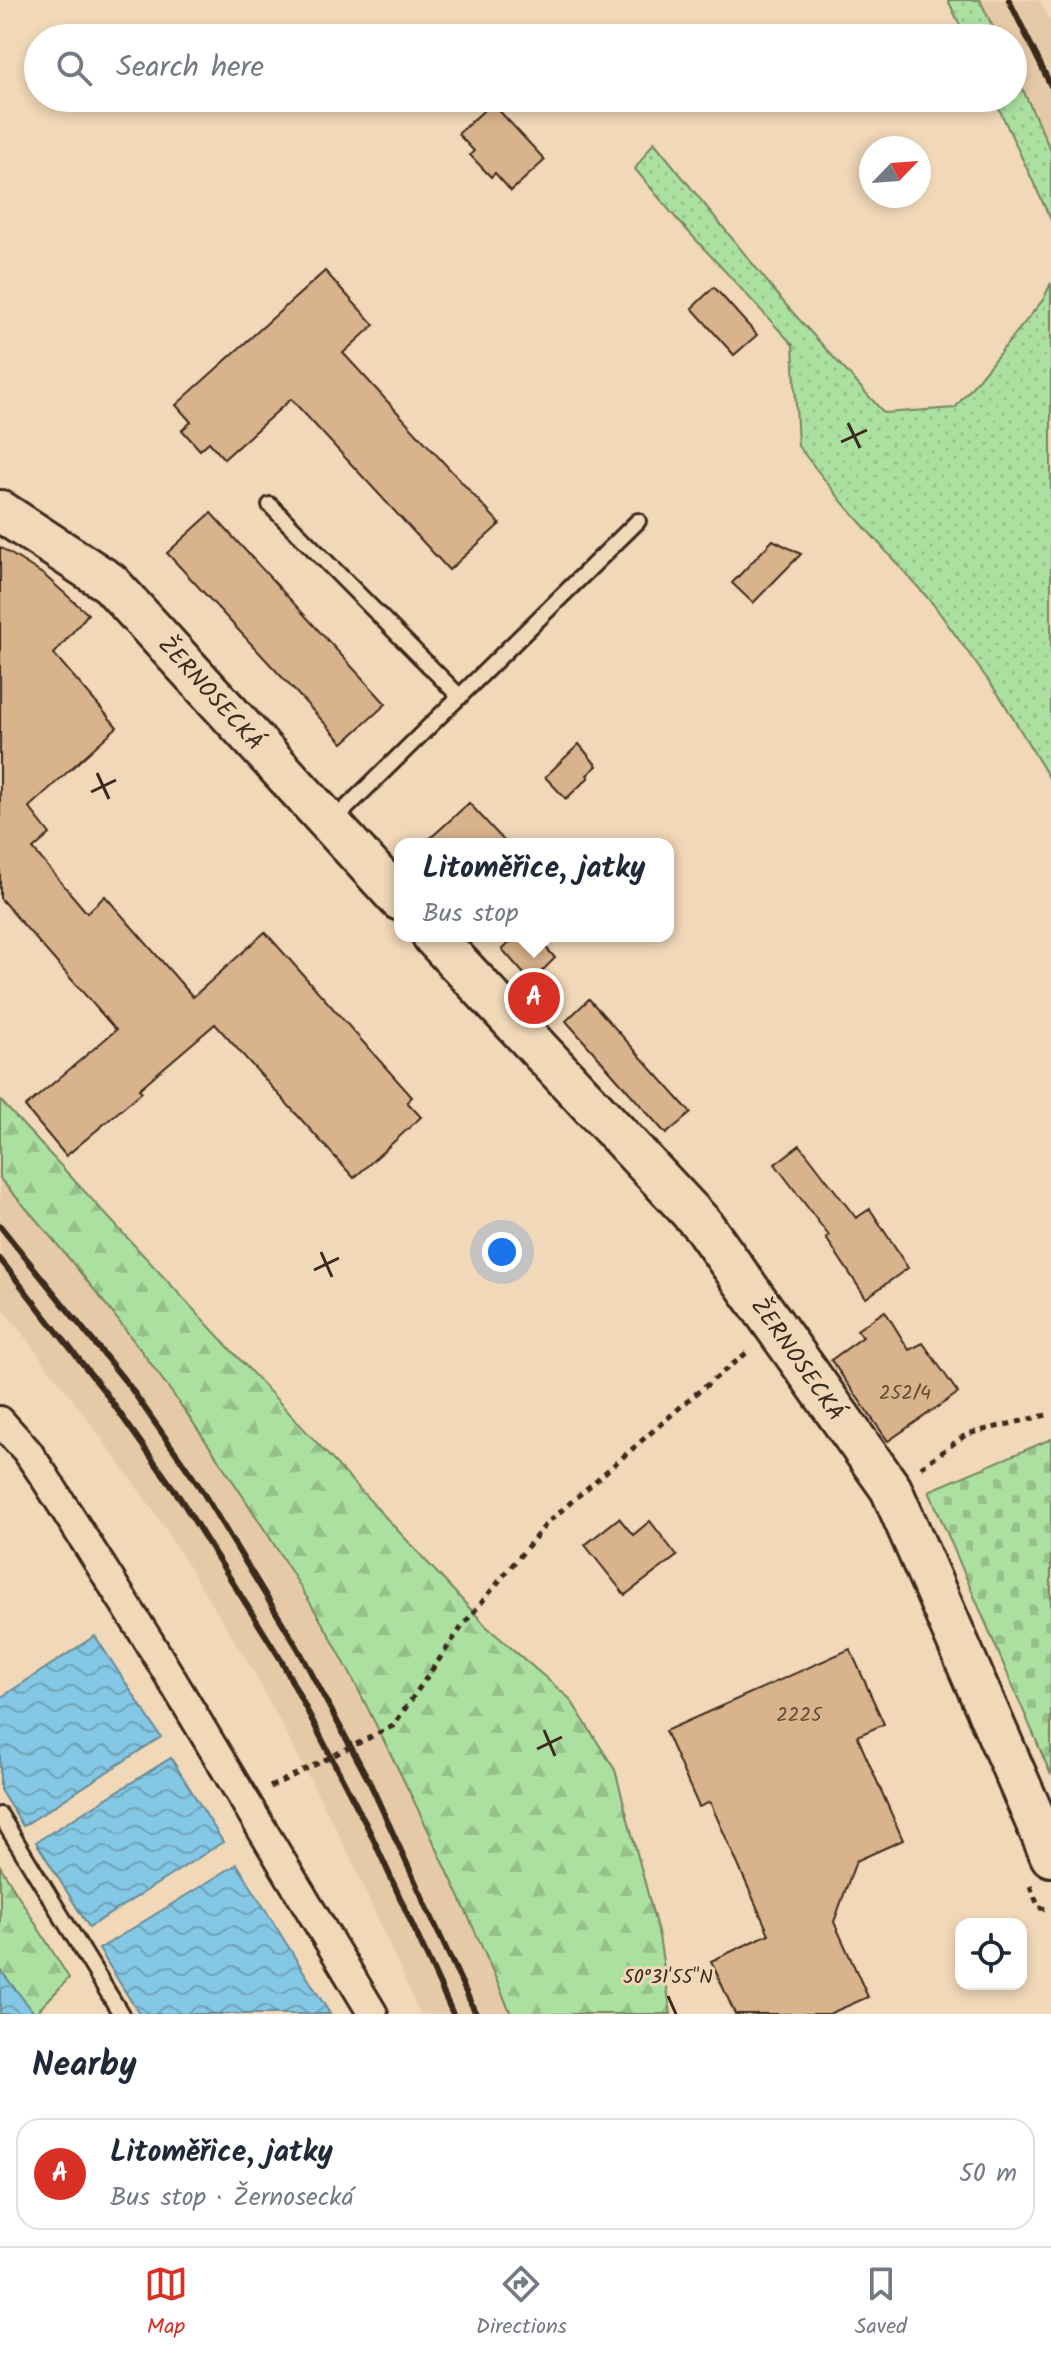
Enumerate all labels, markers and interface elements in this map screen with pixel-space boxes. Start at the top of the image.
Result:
search box [24,24,1027,112]
text: Search here [116,44,264,92]
icon: search [52,46,96,90]
north arrow [859,136,931,208]
street label: ŽERNOSECKÁ [147,628,273,761]
popup [394,838,674,942]
text: Litoměřice, jatky [423,845,645,893]
text: Bus stop [423,893,518,935]
pin: A [508,968,560,1028]
your location [482,1232,522,1272]
street label: ŽERNOSECKÁ [740,1290,854,1430]
house number: 252/4 [879,1378,931,1410]
house number: 2225 [776,1700,823,1732]
map controls [955,1918,1027,1990]
button: locate [955,1918,1027,1990]
text: 50°31'55"N [623,1962,713,1994]
text: Nearby [32,2039,137,2093]
text: Litoměřice, jatky [110,2129,333,2177]
text: A [52,2153,68,2195]
text: 50 m [959,2153,1017,2195]
text: Bus stop · Žernosecká [110,2177,354,2219]
tab: Map [144,2262,188,2345]
tab: Directions [476,2262,567,2345]
tab: Saved [855,2262,907,2345]

